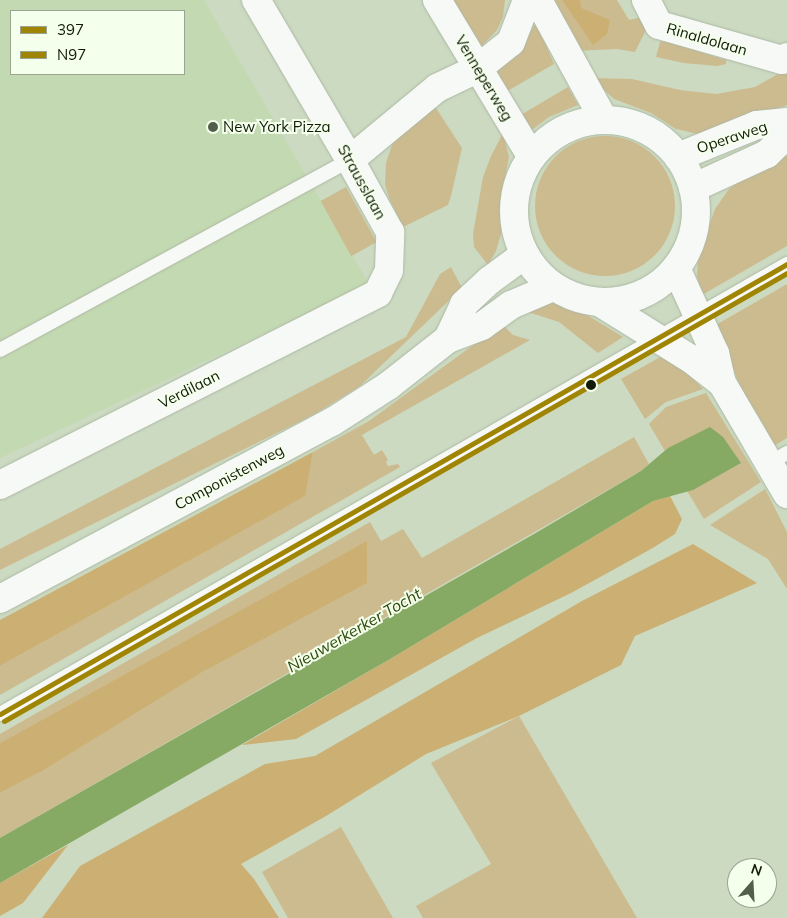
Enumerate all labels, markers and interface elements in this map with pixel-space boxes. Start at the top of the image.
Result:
legend [10,10,185,75]
street label: Rinaldolaan [665,19,749,59]
text: 397 [57,20,84,39]
street label: Venneperweg [451,32,517,124]
text: N97 [57,45,86,64]
street label: Operaweg [694,117,770,157]
place label: New York Pizza [223,118,331,136]
marker: New York Pizza [207,121,219,133]
street label: Strausslaan [334,141,390,223]
street label: Verdilaan [155,366,223,412]
unlabelled marker [586,380,596,390]
street label: Componistenweg [171,441,287,513]
water label: Nieuwerkerker Tocht [283,584,425,676]
north arrow [727,858,777,908]
text: N [749,860,764,880]

